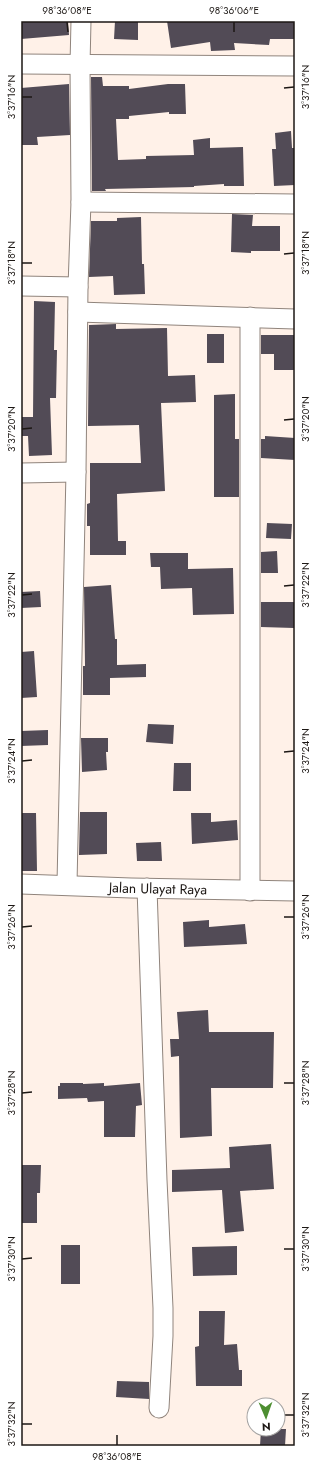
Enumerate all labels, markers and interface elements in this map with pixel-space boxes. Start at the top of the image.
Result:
text: 98°36'08"E [42,3,92,18]
text: 98°36'06"E [209,3,259,18]
text: 3°37'16"N [298,65,313,109]
text: 3°37'16"N [4,75,19,119]
text: 3°37'18"N [298,231,313,275]
text: 3°37'18"N [4,241,19,285]
text: 3°37'20"N [298,396,313,442]
text: 3°37'20"N [4,406,19,452]
text: 3°37'22"N [298,562,313,608]
text: 3°37'22"N [4,572,19,618]
text: 3°37'24"N [298,728,313,774]
text: 3°37'24"N [4,738,19,784]
street label: Jalan Ulayat Raya [106,877,207,899]
text: 3°37'26"N [298,894,313,940]
text: 3°37'26"N [4,904,19,950]
text: 3°37'28"N [298,1060,313,1106]
text: 3°37'28"N [4,1070,19,1116]
text: 3°37'30"N [298,1226,313,1272]
text: 3°37'30"N [4,1236,19,1282]
text: 3°37'32"N [298,1392,313,1438]
north arrow [246,1397,286,1437]
text: 3°37'32"N [4,1401,19,1447]
text: N [262,1419,271,1435]
text: 98°36'08"E [92,1449,142,1464]

